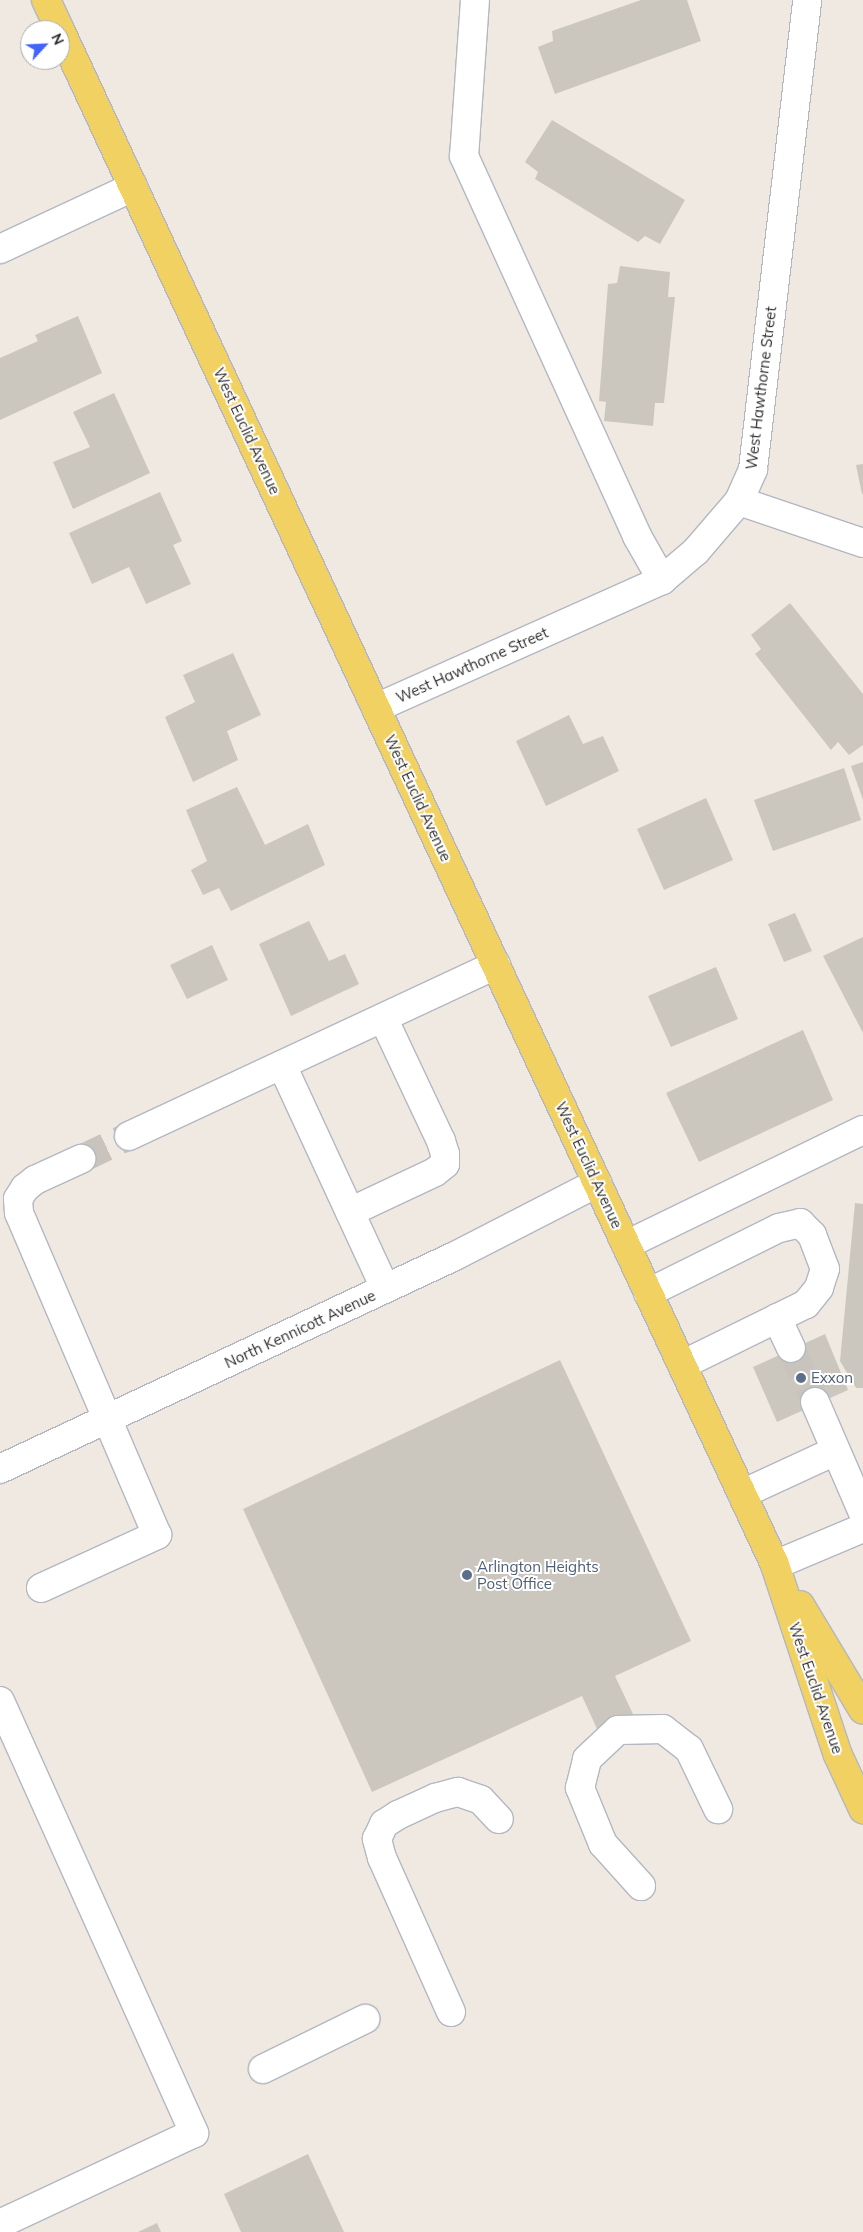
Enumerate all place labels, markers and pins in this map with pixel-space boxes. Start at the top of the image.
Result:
place label: Exxon [811,1369,853,1387]
marker: Exxon [795,1372,807,1384]
place label: Arlington Heights Post Office [477,1557,599,1592]
marker: Arlington Heights Post Office [461,1569,473,1581]

